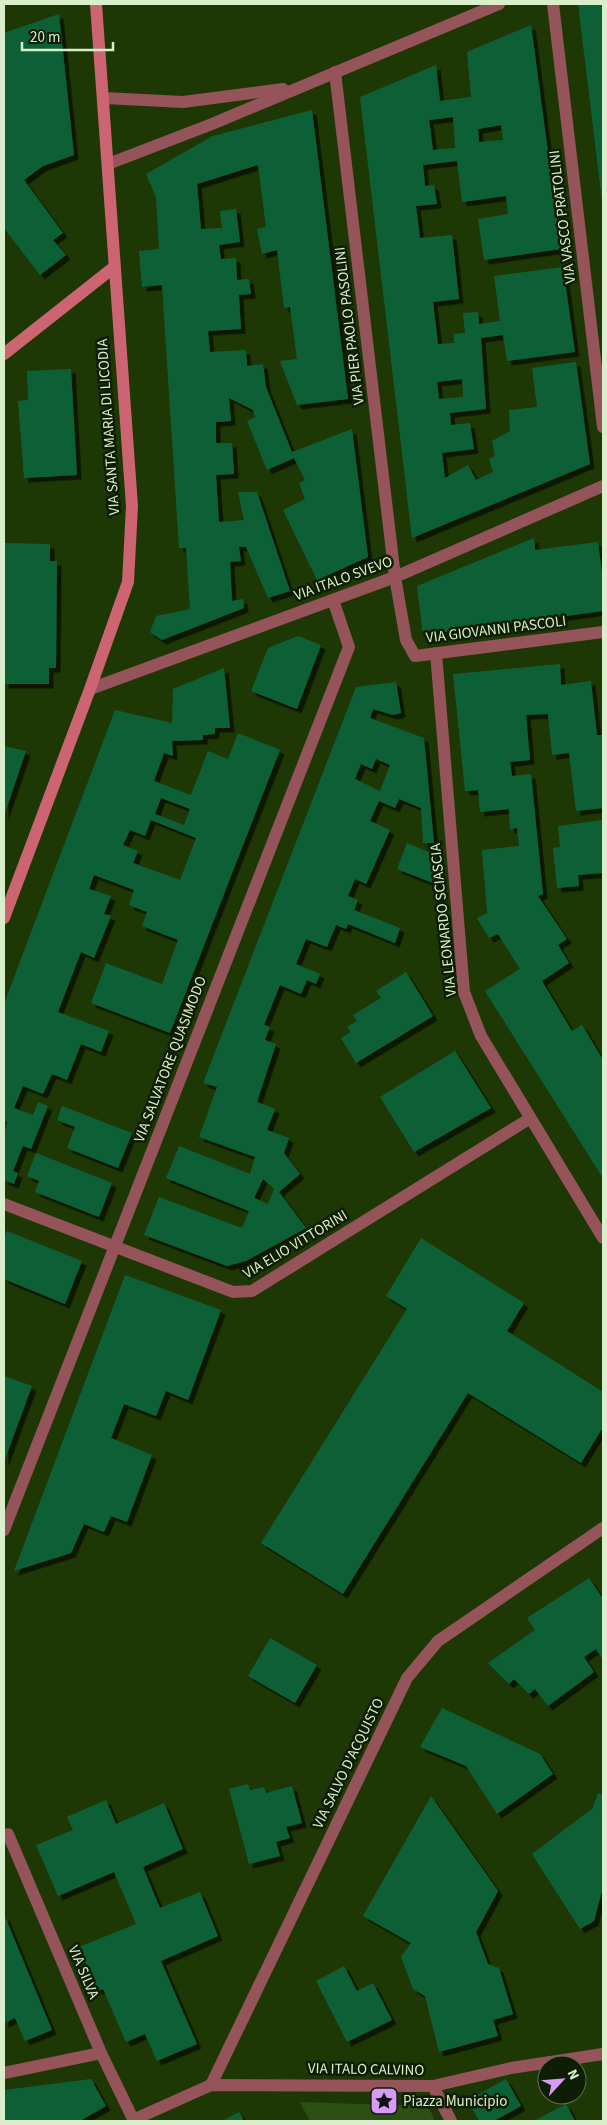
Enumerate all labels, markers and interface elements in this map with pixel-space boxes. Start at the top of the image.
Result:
scale bar [22,20,114,52]
text: 20 m [30,27,60,48]
street label: VIA VASCO PRATOLINI [544,149,581,285]
street label: VIA PIER PAOLO PASOLINI [329,246,370,406]
street label: VIA SANTA MARIA DI LICODIA [92,337,125,516]
street label: VIA ITALO SVEVO [291,551,395,606]
street label: VIA GIOVANNI PASCOLI [425,610,567,649]
street label: VIA LEONARDO SCIASCIA [425,841,462,998]
street label: VIA SALVATORE QUASIMODO [129,973,212,1145]
street label: VIA ELIO VITTORINI [239,1205,351,1284]
street label: VIA SALVO D'ACQUISTO [308,1694,389,1832]
street label: VIA SILVA [63,1942,105,2003]
north arrow [537,2055,587,2105]
street label: VIA ITALO CALVINO [308,2058,424,2081]
text: N [562,2066,584,2083]
place icon: Piazza Municipio [369,2086,399,2116]
place label: Piazza Municipio [403,2091,507,2112]

